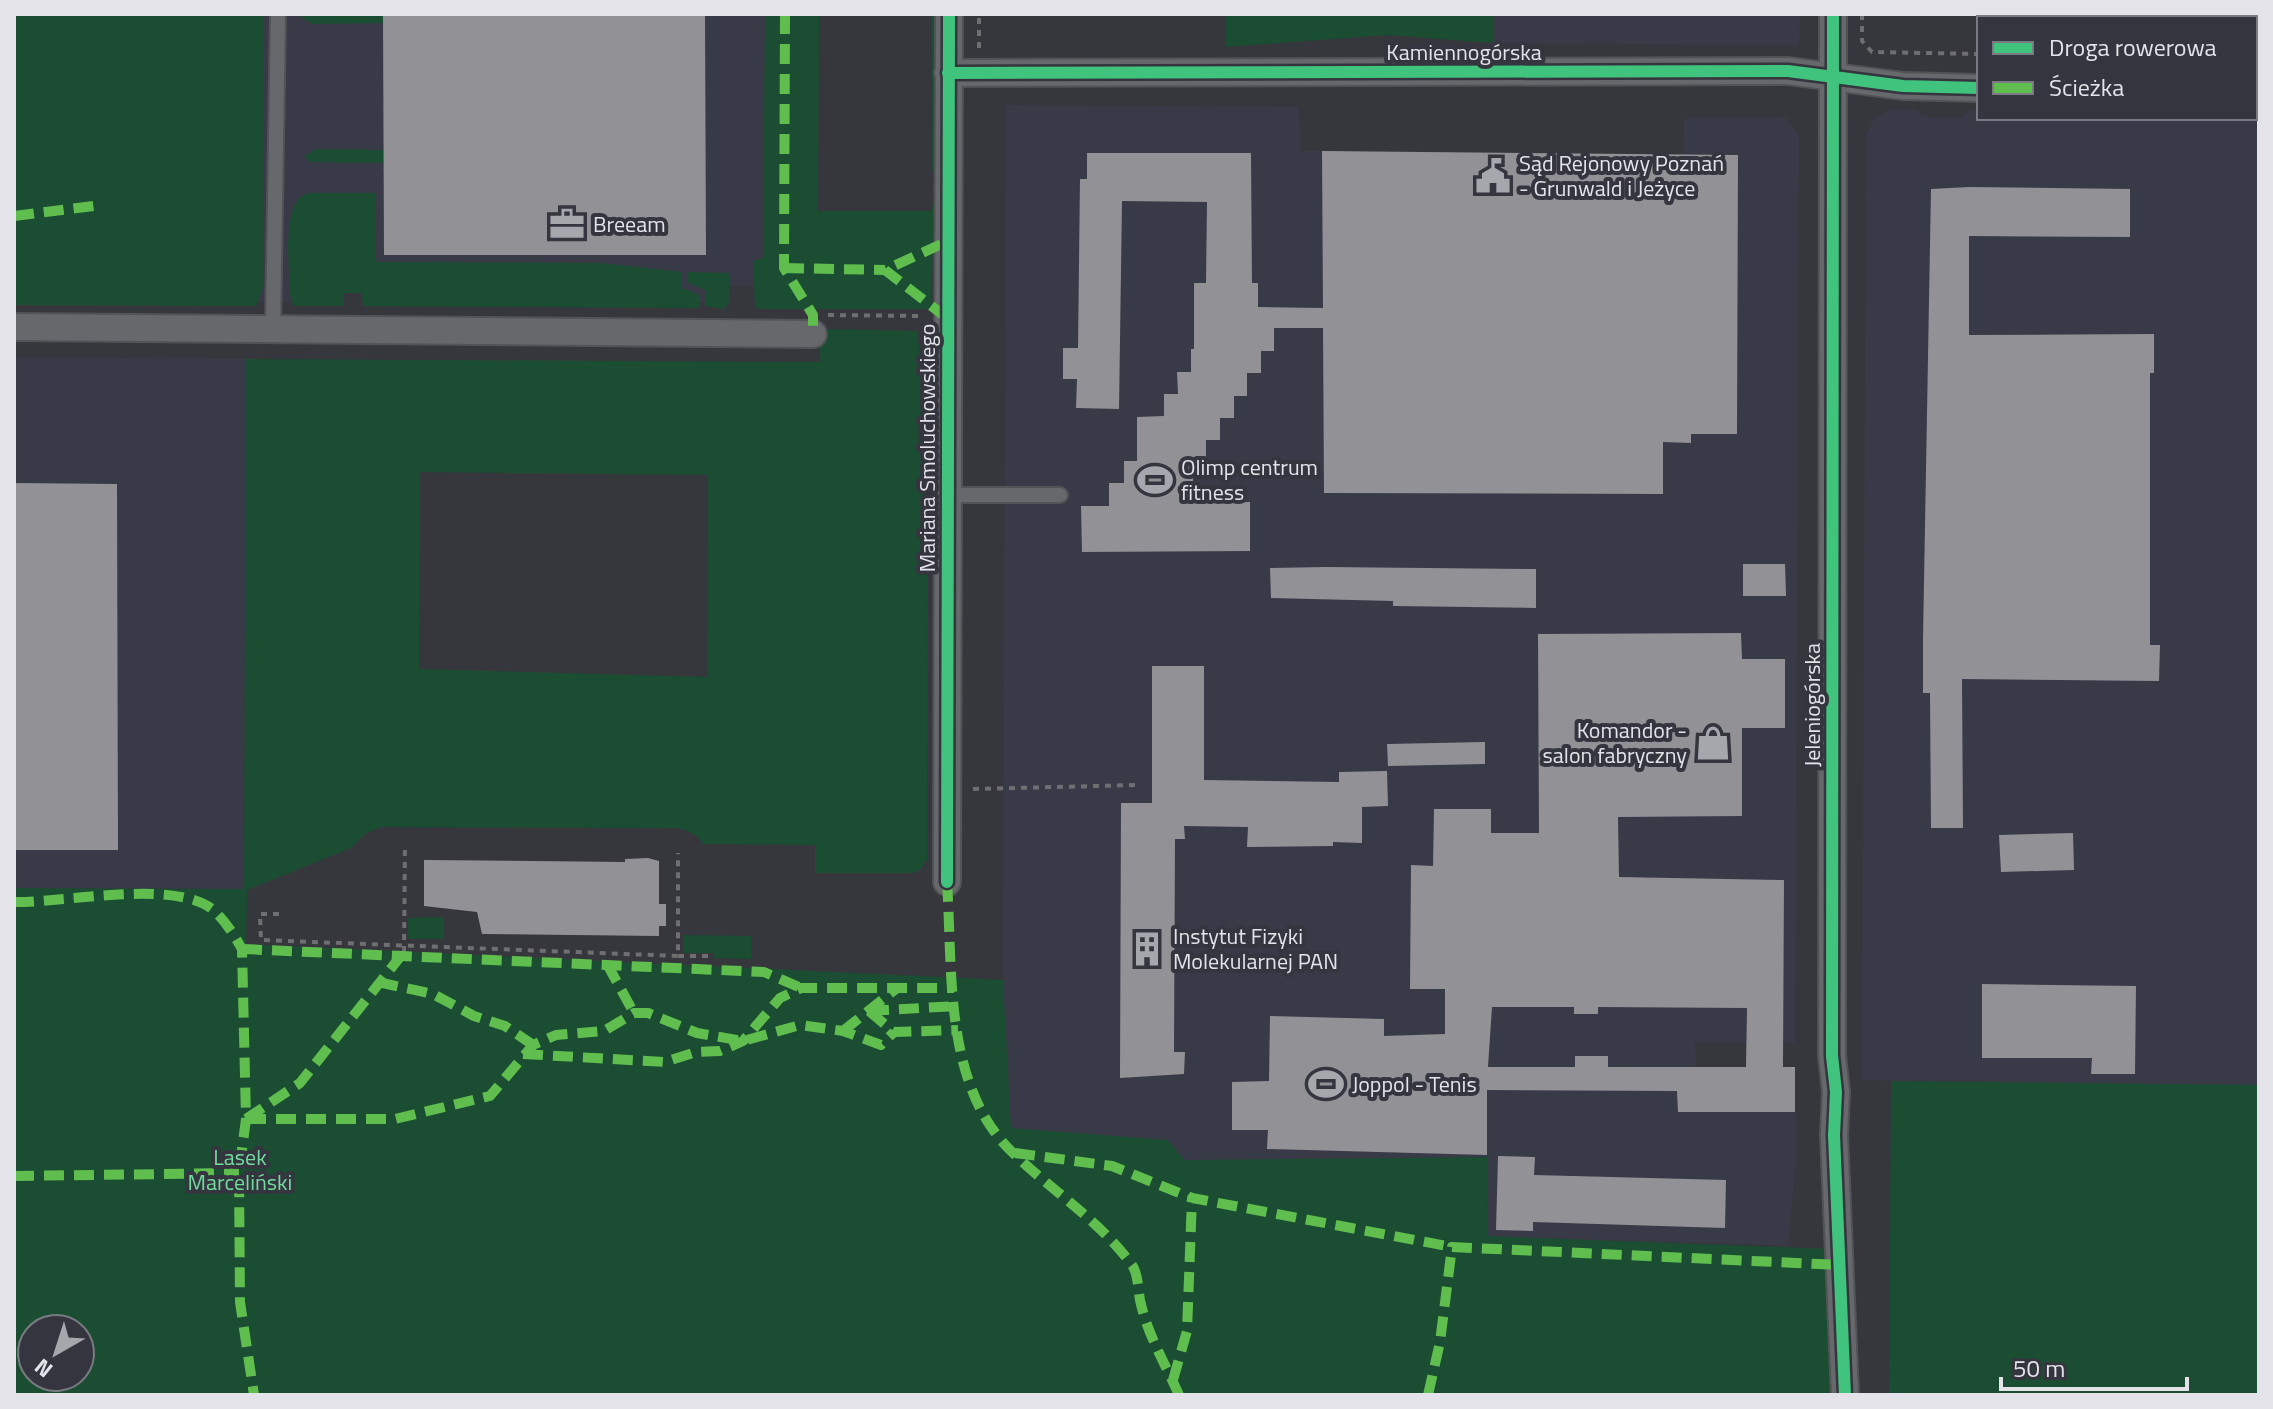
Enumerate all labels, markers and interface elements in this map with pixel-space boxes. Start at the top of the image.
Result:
legend [1977,16,2257,120]
text: Droga rowerowa [2049,29,2217,65]
street label: Kamiennogórska [1386,35,1542,69]
text: Ścieżka [2049,69,2124,105]
place label: Sąd Rejonowy Poznań - Grunwald i Jeżyce [1519,146,1724,205]
public building icon: Sąd Rejonowy Poznań - Grunwald i Jeżyce [1474,157,1512,195]
office icon: Breeam [548,205,586,243]
place label: Breeam [593,207,666,241]
street label: Mariana Smoluchowskiego [910,324,944,572]
place label: Olimp centrum fitness [1181,450,1318,509]
sports icon: Olimp centrum fitness [1136,461,1174,499]
street label: Jeleniogórska [1795,643,1829,767]
place label: Komandor - salon fabryczny [1543,713,1687,772]
shop icon: Komandor - salon fabryczny [1694,724,1732,762]
place label: Instytut Fizyki Molekularnej PAN [1173,919,1338,978]
building icon: Instytut Fizyki Molekularnej PAN [1128,930,1166,968]
sports icon: Joppol - Tenis [1307,1065,1345,1103]
place label: Joppol - Tenis [1352,1067,1477,1101]
park label: Lasek Marceliński [188,1140,292,1199]
north arrow [16,1313,96,1393]
scale bar [2001,1341,2187,1391]
text: 50 m [2013,1350,2065,1386]
text: N [27,1351,60,1387]

